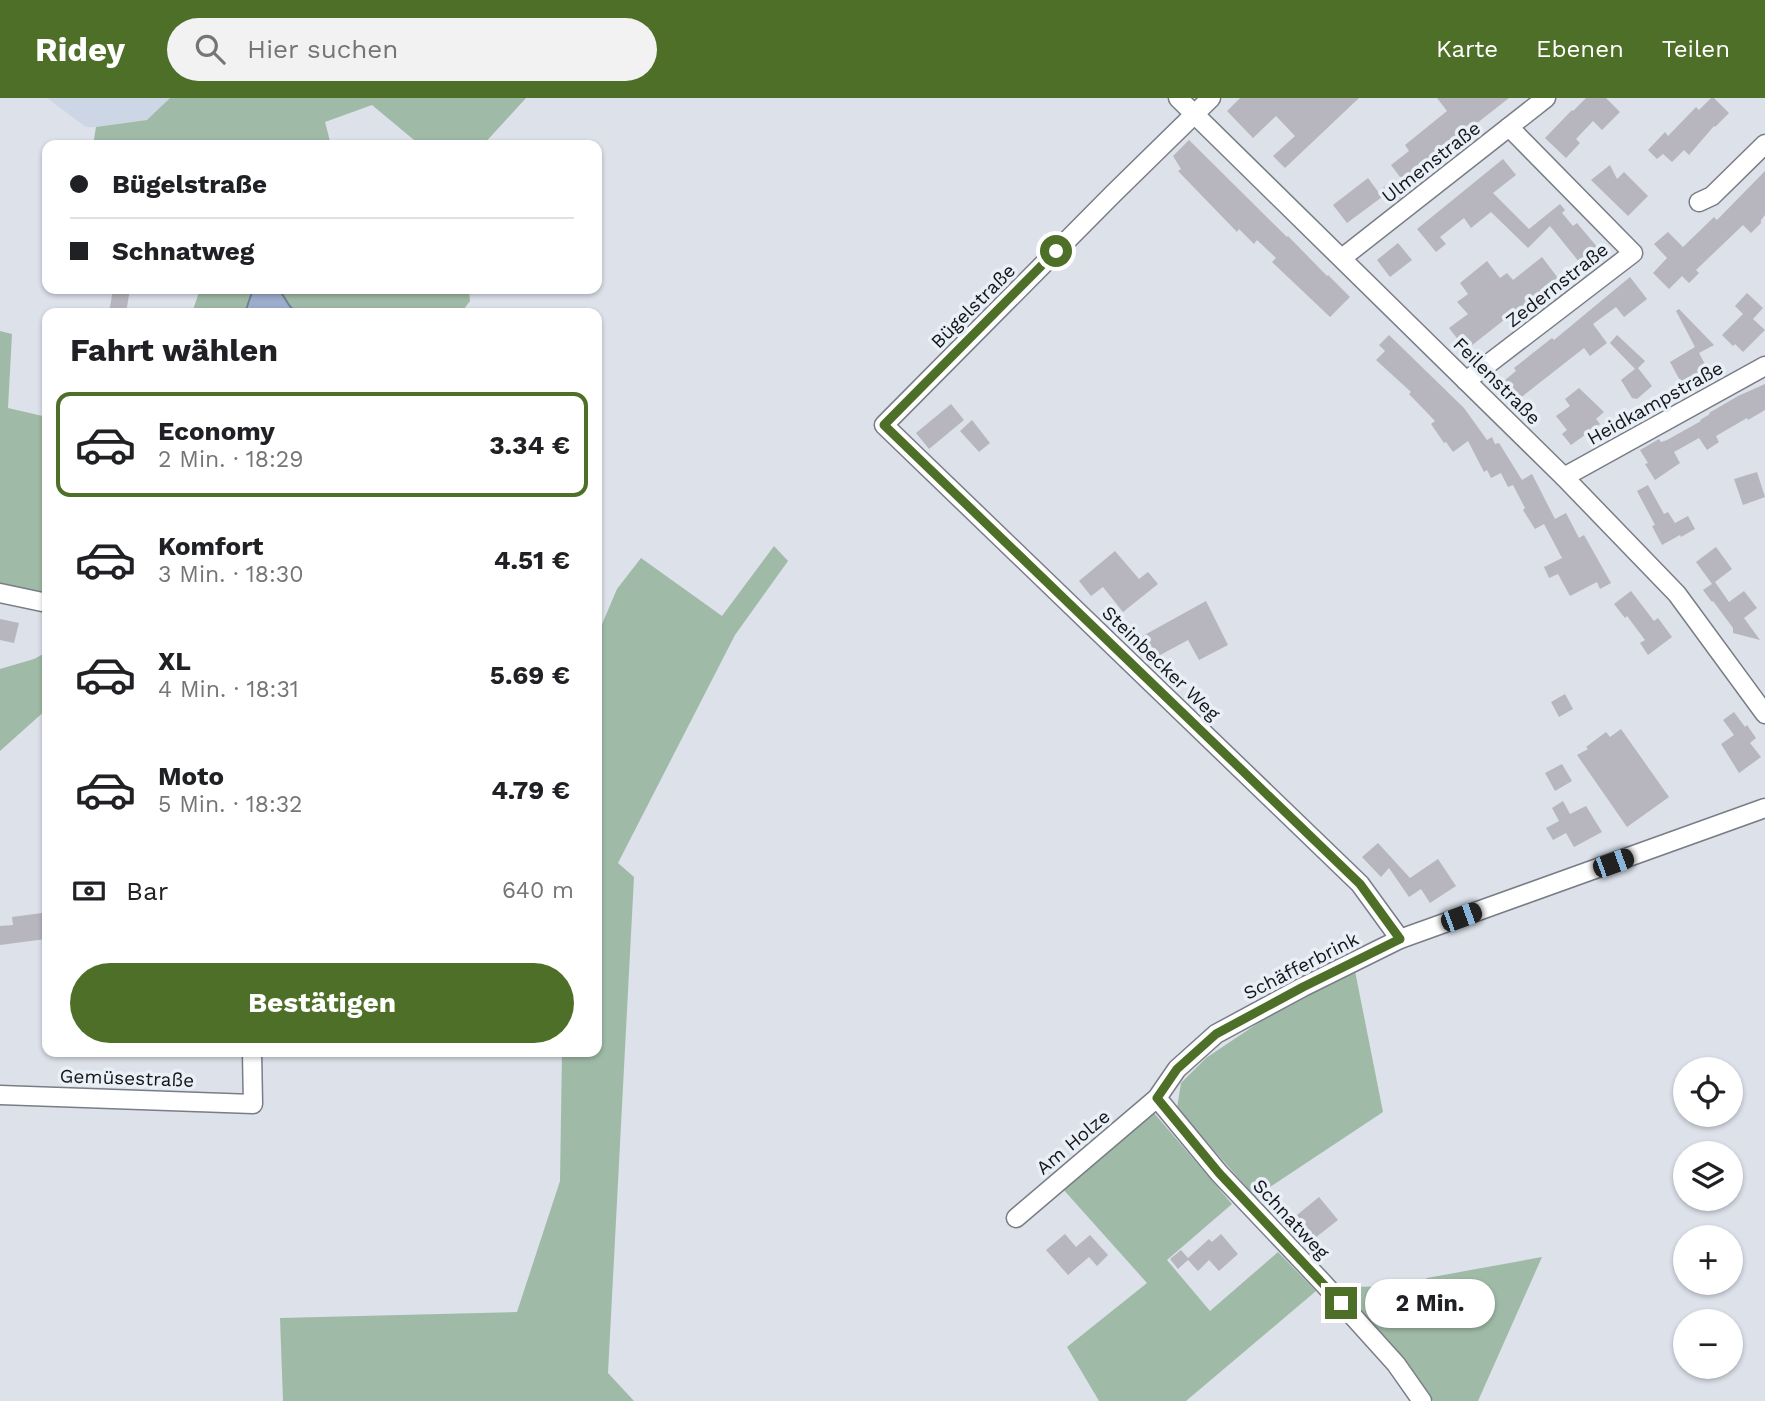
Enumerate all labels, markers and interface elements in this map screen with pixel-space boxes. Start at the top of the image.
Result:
search box [167,18,657,81]
text: Ridey [35,30,125,69]
icon: search [191,30,229,68]
text: Hier suchen [247,34,398,64]
text: Karte [1436,35,1498,63]
text: Ebenen [1536,35,1624,63]
text: Teilen [1662,35,1730,63]
street label: Ulmenstraße [1377,116,1485,208]
text: Bügelstraße [112,169,267,199]
route start [1040,235,1072,267]
text: Schnatweg [112,236,254,266]
street label: Zedernstraße [1501,238,1613,332]
street label: Bügelstraße [926,259,1020,353]
text: Fahrt wählen [70,331,278,369]
street label: Feilenstraße [1449,333,1545,429]
street label: Heidkampstraße [1583,356,1727,450]
icon: car [74,413,137,476]
text: Economy [158,416,275,446]
text: 3.34 € [489,430,570,460]
text: 2 Min. · 18:29 [158,446,303,473]
icon: car [74,528,137,591]
text: Komfort [158,531,263,561]
text: 4.51 € [494,545,570,575]
text: 3 Min. · 18:30 [158,561,303,588]
street label: Steinbecker Weg [1097,601,1225,726]
icon: car [74,643,137,706]
text: XL [158,646,191,676]
text: 5.69 € [490,660,570,690]
text: 4 Min. · 18:31 [158,676,299,703]
icon: car [74,758,137,821]
text: Moto [158,761,224,791]
text: 4.79 € [491,775,570,805]
text: 5 Min. · 18:32 [158,791,303,818]
car [1590,846,1637,880]
icon: cash [70,872,108,910]
text: Bar [126,876,168,906]
text: 640 m [502,877,574,904]
car [1438,900,1485,934]
street label: Schäfferbrink [1240,927,1362,1005]
button: Bestätigen [70,963,574,1043]
map controls [1673,1057,1743,1379]
button: locate [1673,1057,1743,1127]
street label: Gemüsestraße [59,1064,195,1092]
street label: Am Holze [1031,1105,1115,1179]
button: layers [1673,1141,1743,1211]
street label: Schnatweg [1248,1174,1335,1265]
button: + [1673,1225,1743,1295]
callout: 2 Min. [1366,1278,1495,1328]
route end [1325,1287,1357,1319]
text: 2 Min. [1396,1290,1464,1317]
button: − [1673,1309,1743,1379]

